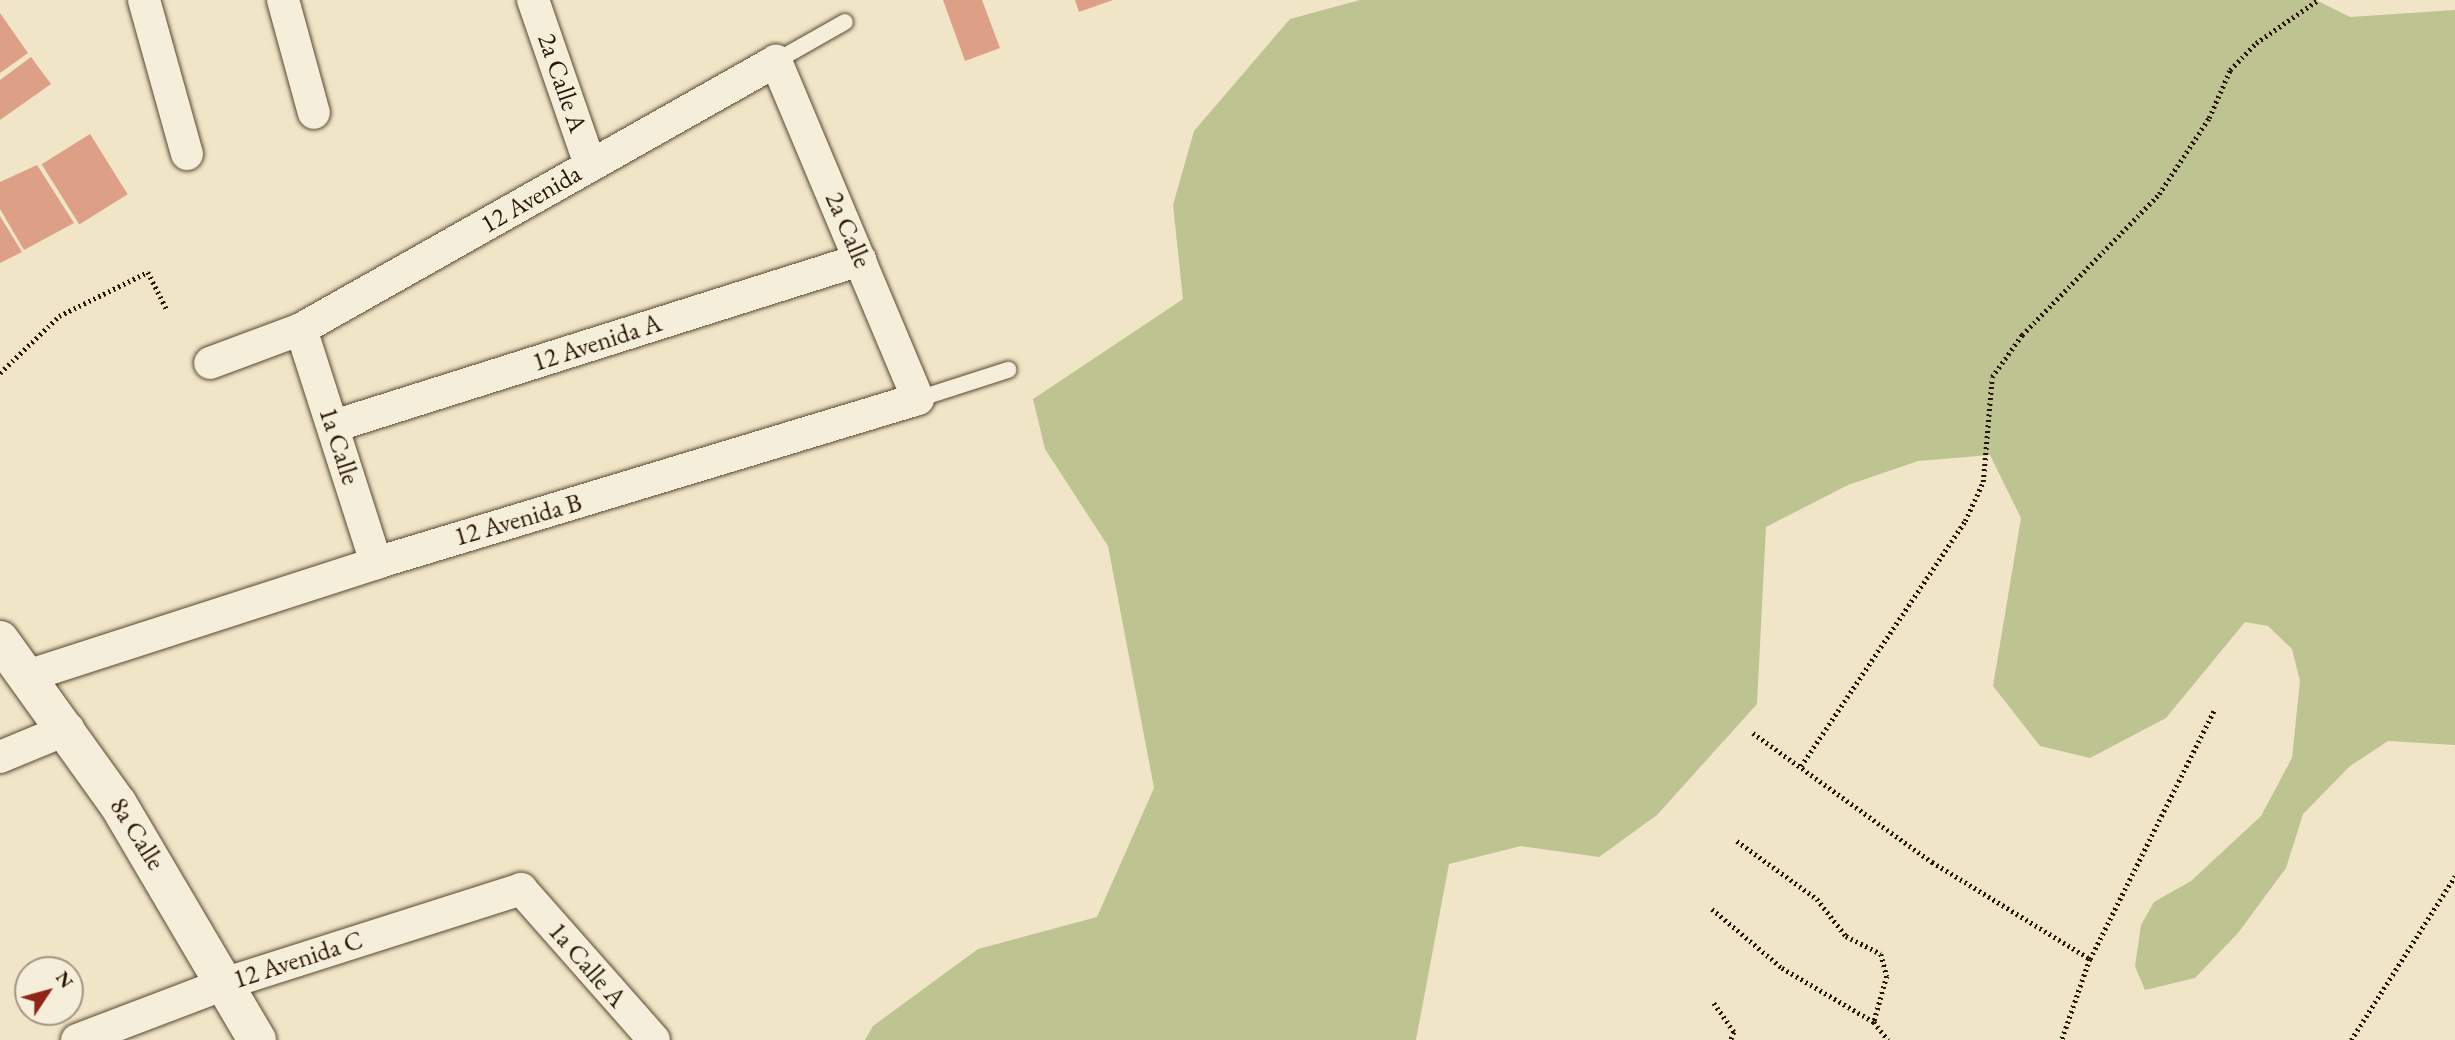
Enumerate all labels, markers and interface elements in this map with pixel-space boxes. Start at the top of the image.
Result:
street label: 2a Calle A [531,29,593,137]
street label: 12 Avenida [475,158,587,240]
street label: 2a Calle [818,187,878,273]
street label: 12 Avenida A [528,307,666,379]
street label: 1a Calle [312,403,366,489]
street label: 12 Avenida B [451,487,585,553]
street label: 8a Calle [103,792,171,876]
street label: 1a Calle A [542,916,632,1014]
street label: 12 Avenida C [229,924,367,996]
north arrow [14,956,84,1026]
text: N [50,966,79,993]

